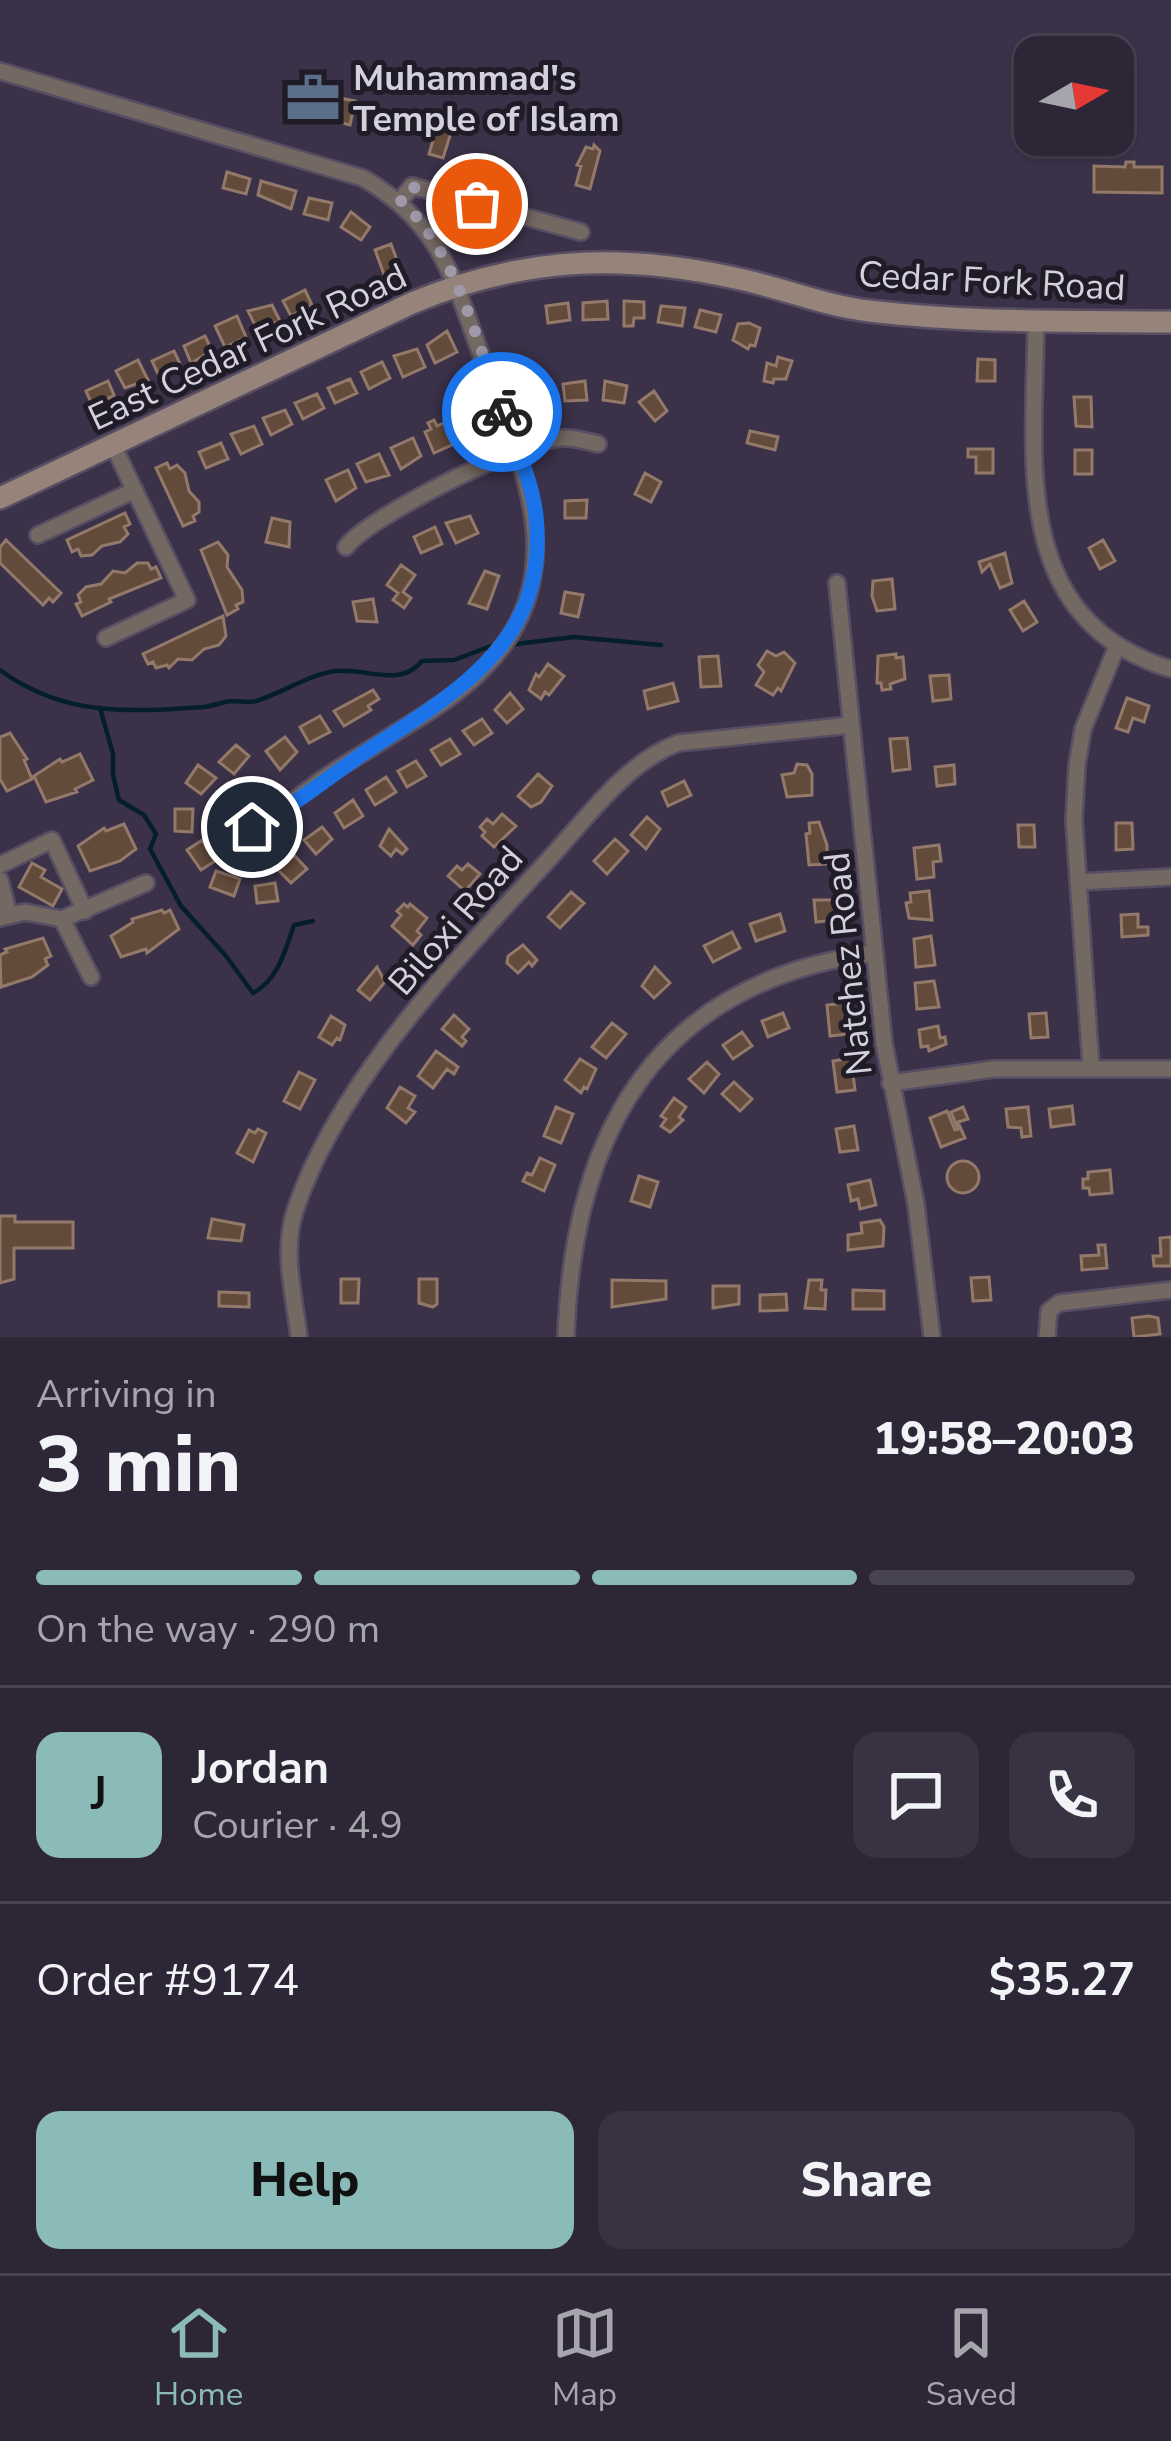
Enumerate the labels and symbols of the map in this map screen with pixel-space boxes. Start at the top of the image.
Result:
north arrow [1014,36,1134,156]
place label: Muhammad's Temple of Islam [353,54,620,144]
office icon: Muhammad's Temple of Islam [284,69,342,127]
pin [426,153,528,255]
street label: Cedar Fork Road [857,250,1127,313]
street label: East Cedar Fork Road [80,252,415,443]
courier [442,352,562,472]
pin [201,776,303,878]
street label: Biloxi Road [378,836,535,1006]
street label: Natchez Road [812,850,885,1078]

